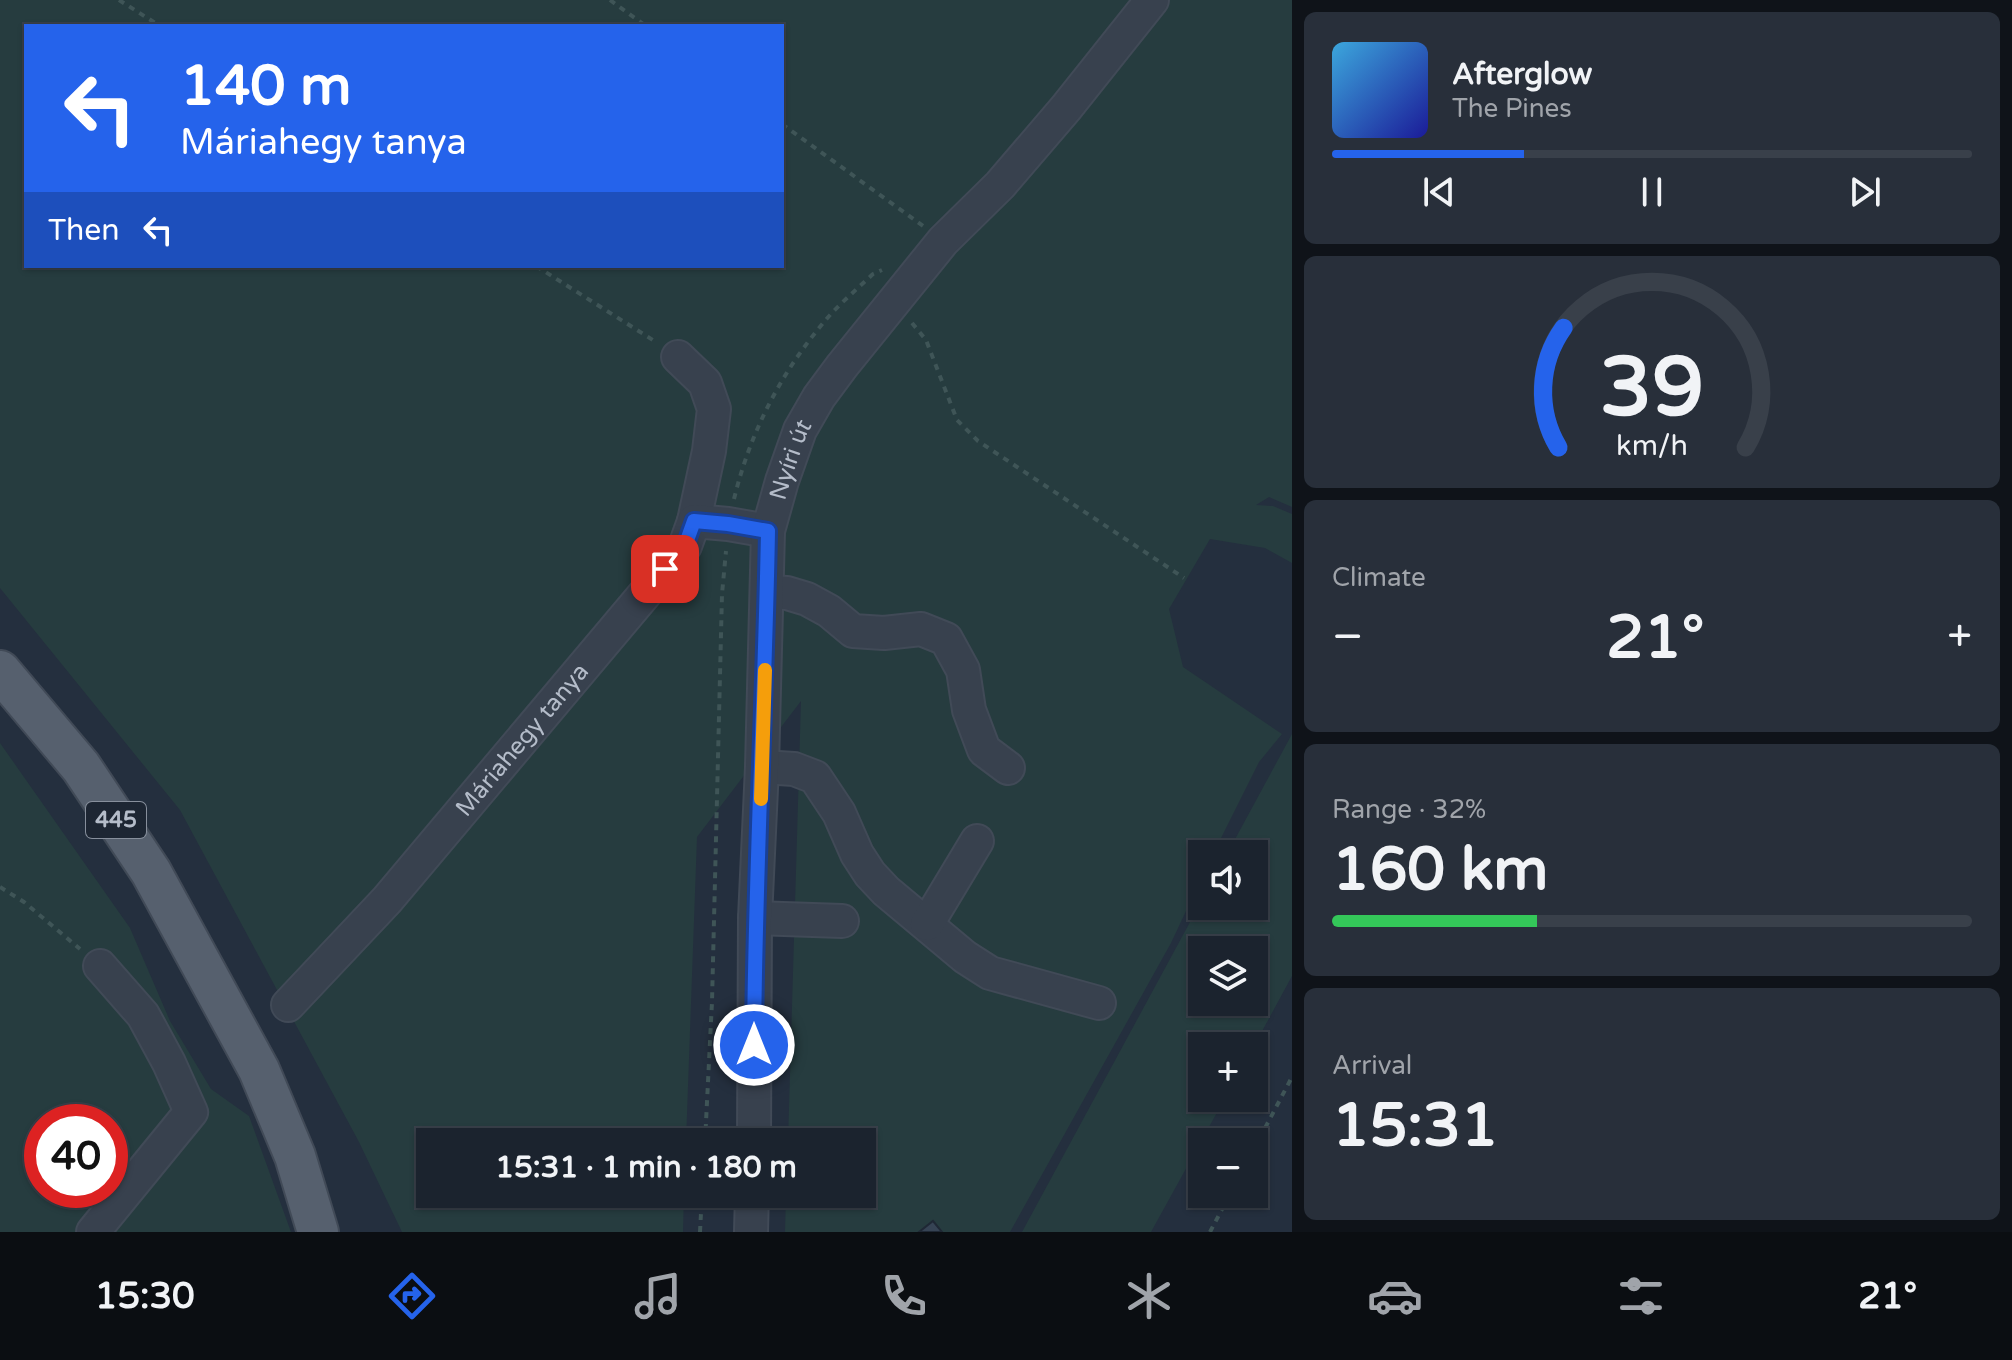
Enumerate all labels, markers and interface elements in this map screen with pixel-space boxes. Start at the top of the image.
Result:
text: 140 m [180,53,351,120]
icon: left [48,56,152,160]
text: Afterglow [1452,56,1592,93]
text: The Pines [1452,93,1572,124]
text: Máriahegy tanya [180,121,467,164]
icon: previous [1417,170,1461,214]
icon: pause [1630,170,1674,214]
icon: next [1843,170,1887,214]
icon: left [136,208,180,252]
text: Then [48,212,120,249]
text: 39 [1600,338,1704,438]
street label: Nyíri út [763,414,818,503]
text: km/h [1616,429,1688,463]
pin [631,535,699,603]
icon: arrive [643,547,687,591]
text: Climate [1332,562,1426,593]
text: 21° [1606,602,1704,674]
text: − [1332,611,1363,664]
text: + [1947,611,1972,664]
street label: Máriahegy tanya [449,657,595,822]
text: Range · 32% [1332,794,1486,825]
road number: 445 [86,802,146,838]
text: 160 km [1332,834,1548,906]
map controls [1188,840,1268,1208]
button: sound [1188,840,1268,920]
button: layers [1188,936,1268,1016]
position arrow [712,1003,796,1087]
button: + [1188,1032,1268,1112]
text: Arrival [1332,1050,1412,1081]
text: 15:31 [1332,1090,1498,1162]
speed limit sign: 40 [24,1104,128,1208]
button: − [1188,1128,1268,1208]
text: 15:31 · 1 min · 180 m [495,1149,797,1186]
icon: directions [384,1268,440,1324]
icon: music [630,1268,686,1324]
icon: phone [876,1268,932,1324]
icon: climate [1121,1268,1177,1324]
icon: car [1367,1268,1423,1324]
icon: filters [1613,1268,1669,1324]
text: 15:30 [95,1275,195,1318]
text: 21° [1858,1275,1917,1318]

